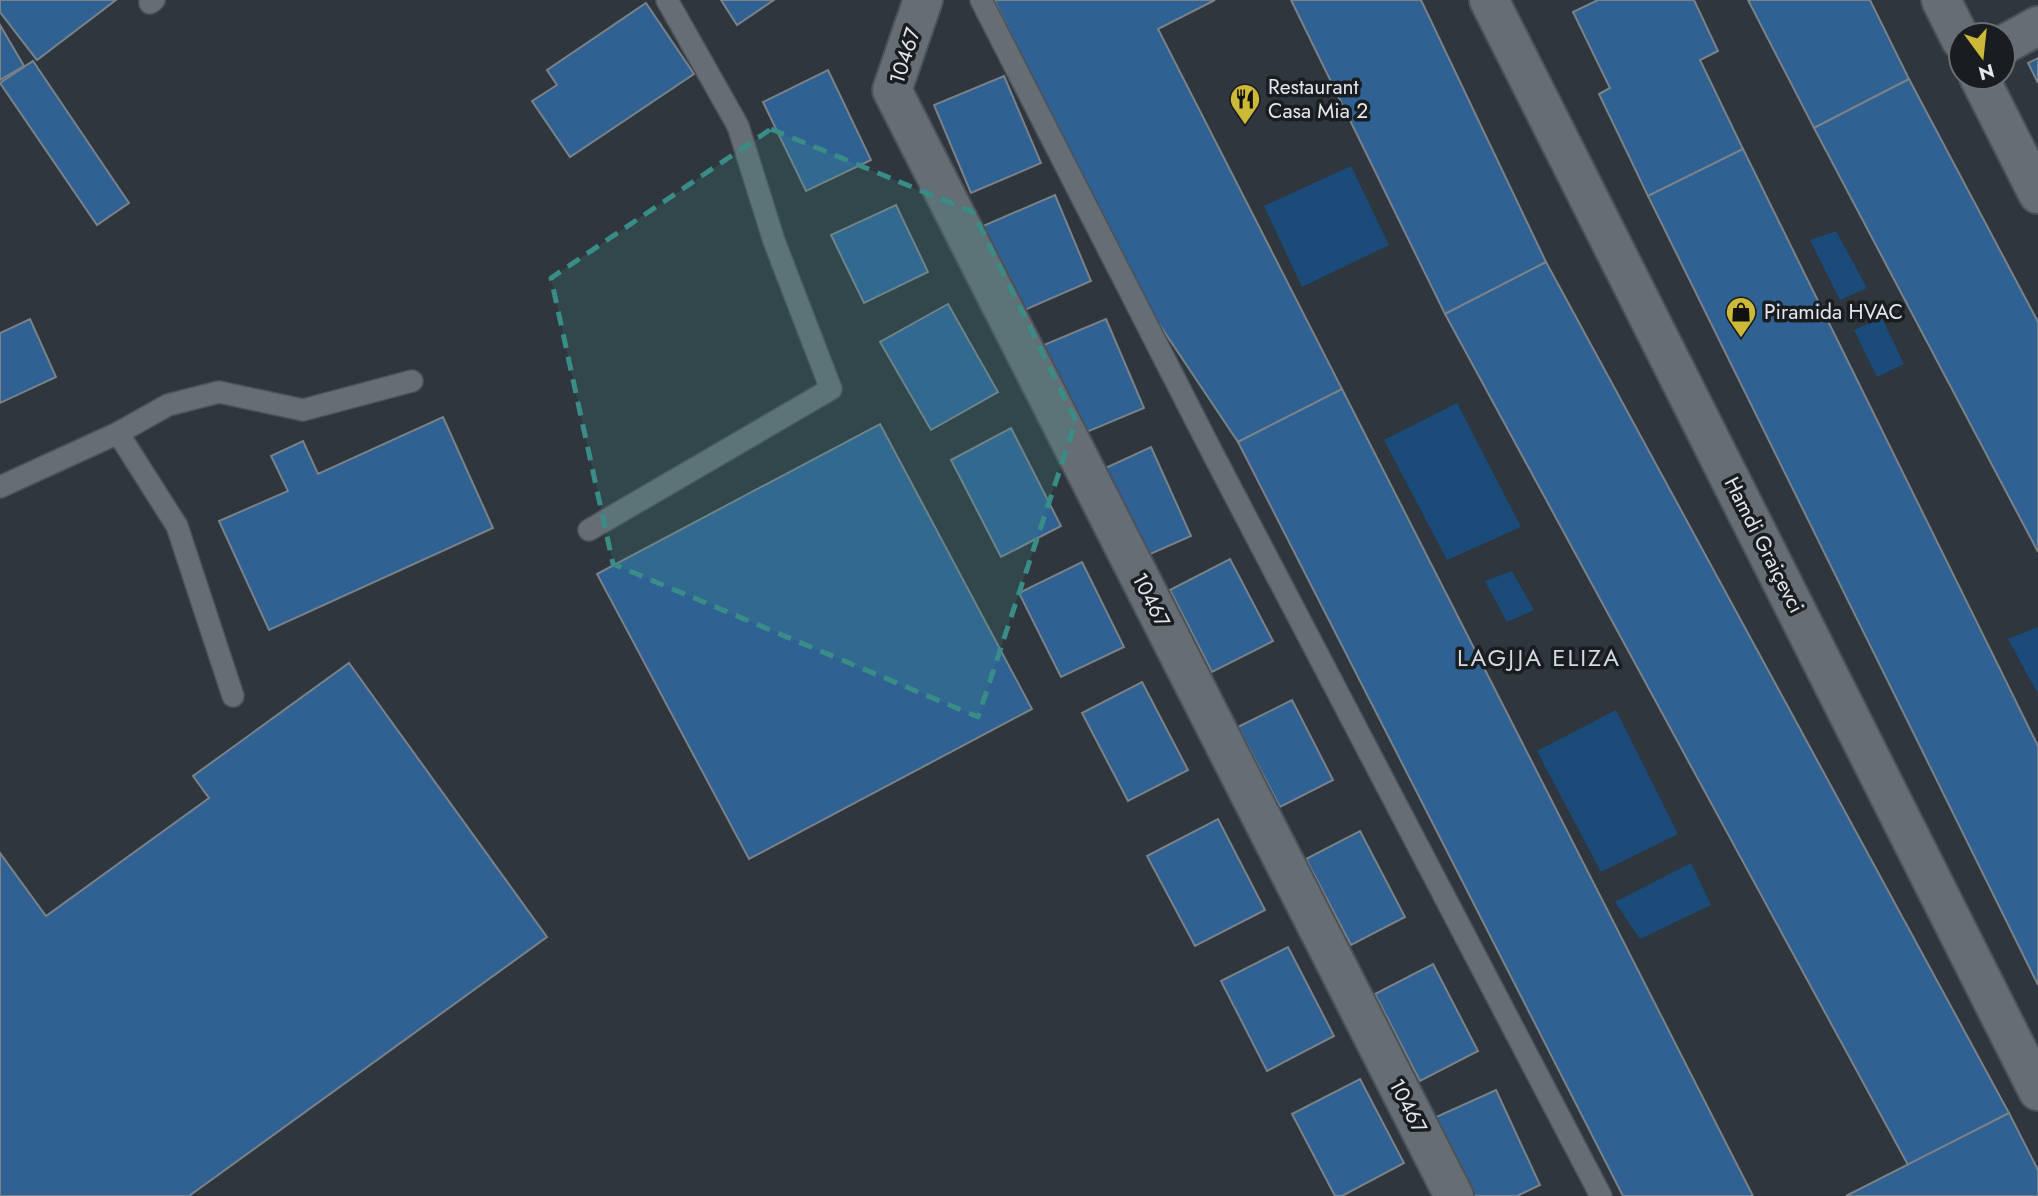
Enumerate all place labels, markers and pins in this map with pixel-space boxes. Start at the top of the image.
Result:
place label: Restaurant Casa Mia 2 [1268,72,1368,126]
restaurant icon: Restaurant Casa Mia 2 [1228,82,1262,126]
shop icon: Piramida HVAC [1724,295,1758,339]
place label: Piramida HVAC [1764,297,1903,327]

